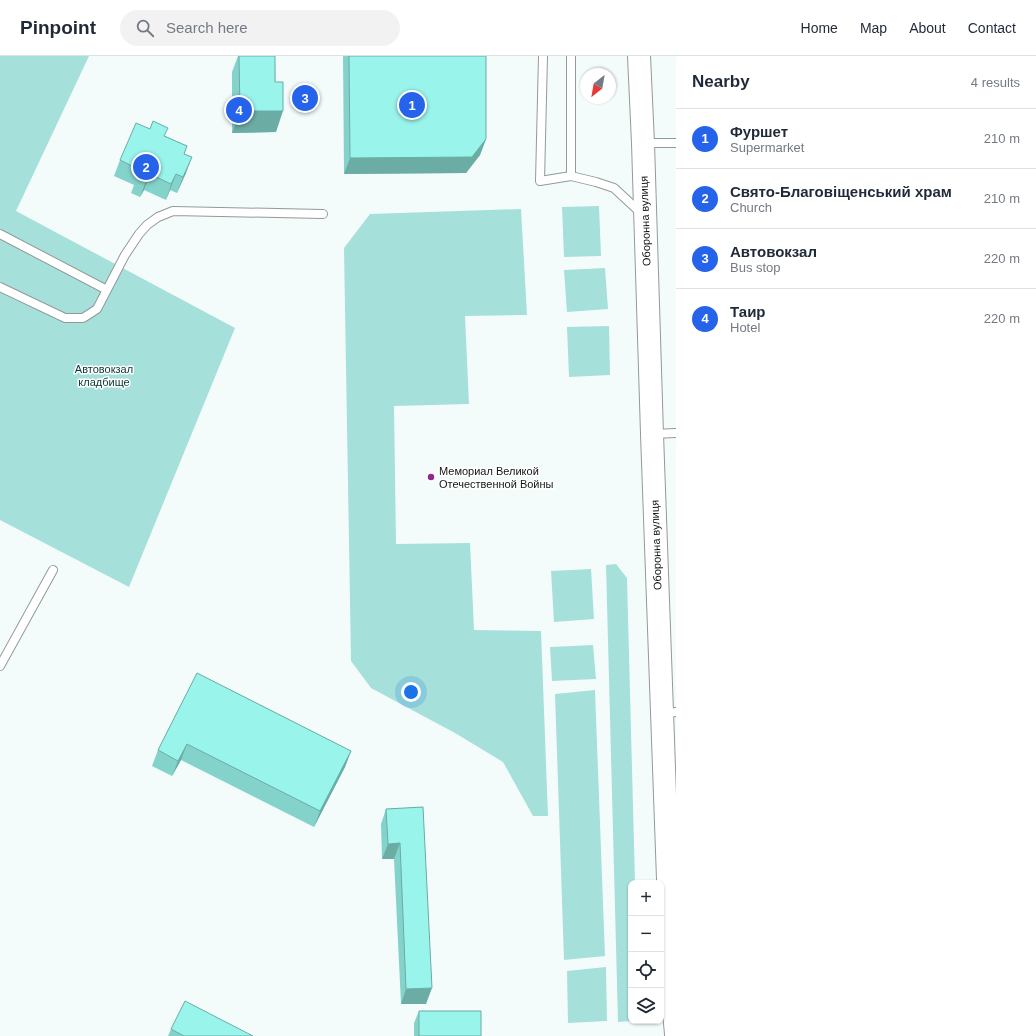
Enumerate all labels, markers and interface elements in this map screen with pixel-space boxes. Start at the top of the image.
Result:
search box [120,10,400,46]
text: Pinpoint [20,17,96,38]
icon: search [134,17,156,39]
text: Search here [166,19,248,36]
text: Home [801,20,838,36]
text: Map [860,20,887,36]
text: About [909,20,946,36]
text: Contact [968,20,1016,36]
north arrow [580,68,616,104]
text: Nearby [692,72,750,91]
text: 4 results [971,75,1020,90]
pin: 3 [292,83,318,113]
pin: 1 [399,90,425,120]
pin: 4 [226,95,252,125]
text: Фуршет [730,123,788,140]
text: 1 [701,131,709,146]
text: 210 m [984,131,1020,146]
text: Supermarket [730,140,804,155]
pin: 2 [133,152,159,182]
street label: Оборонна вулиця [637,176,653,266]
text: Свято-Благовіщенський храм [730,183,952,200]
text: 2 [701,191,709,206]
text: 210 m [984,191,1020,206]
text: Church [730,200,772,215]
text: Автовокзал [730,243,817,260]
text: 3 [701,251,709,266]
text: 220 m [984,251,1020,266]
text: Bus stop [730,260,781,275]
text: Таир [730,303,766,320]
text: 4 [701,311,709,326]
text: 220 m [984,311,1020,326]
text: Hotel [730,320,760,335]
park label: Автовокзал кладбище [75,363,133,388]
place label: Мемориал Великой Отечественной Войны [439,465,554,490]
marker: Мемориал Великой Отечественной Войны [426,472,436,482]
street label: Оборонна вулиця [648,500,664,590]
your location [401,682,421,702]
map controls [628,880,664,1024]
button: + [628,880,664,916]
button: − [628,916,664,952]
button: locate [628,952,664,988]
button: layers [628,988,664,1024]

